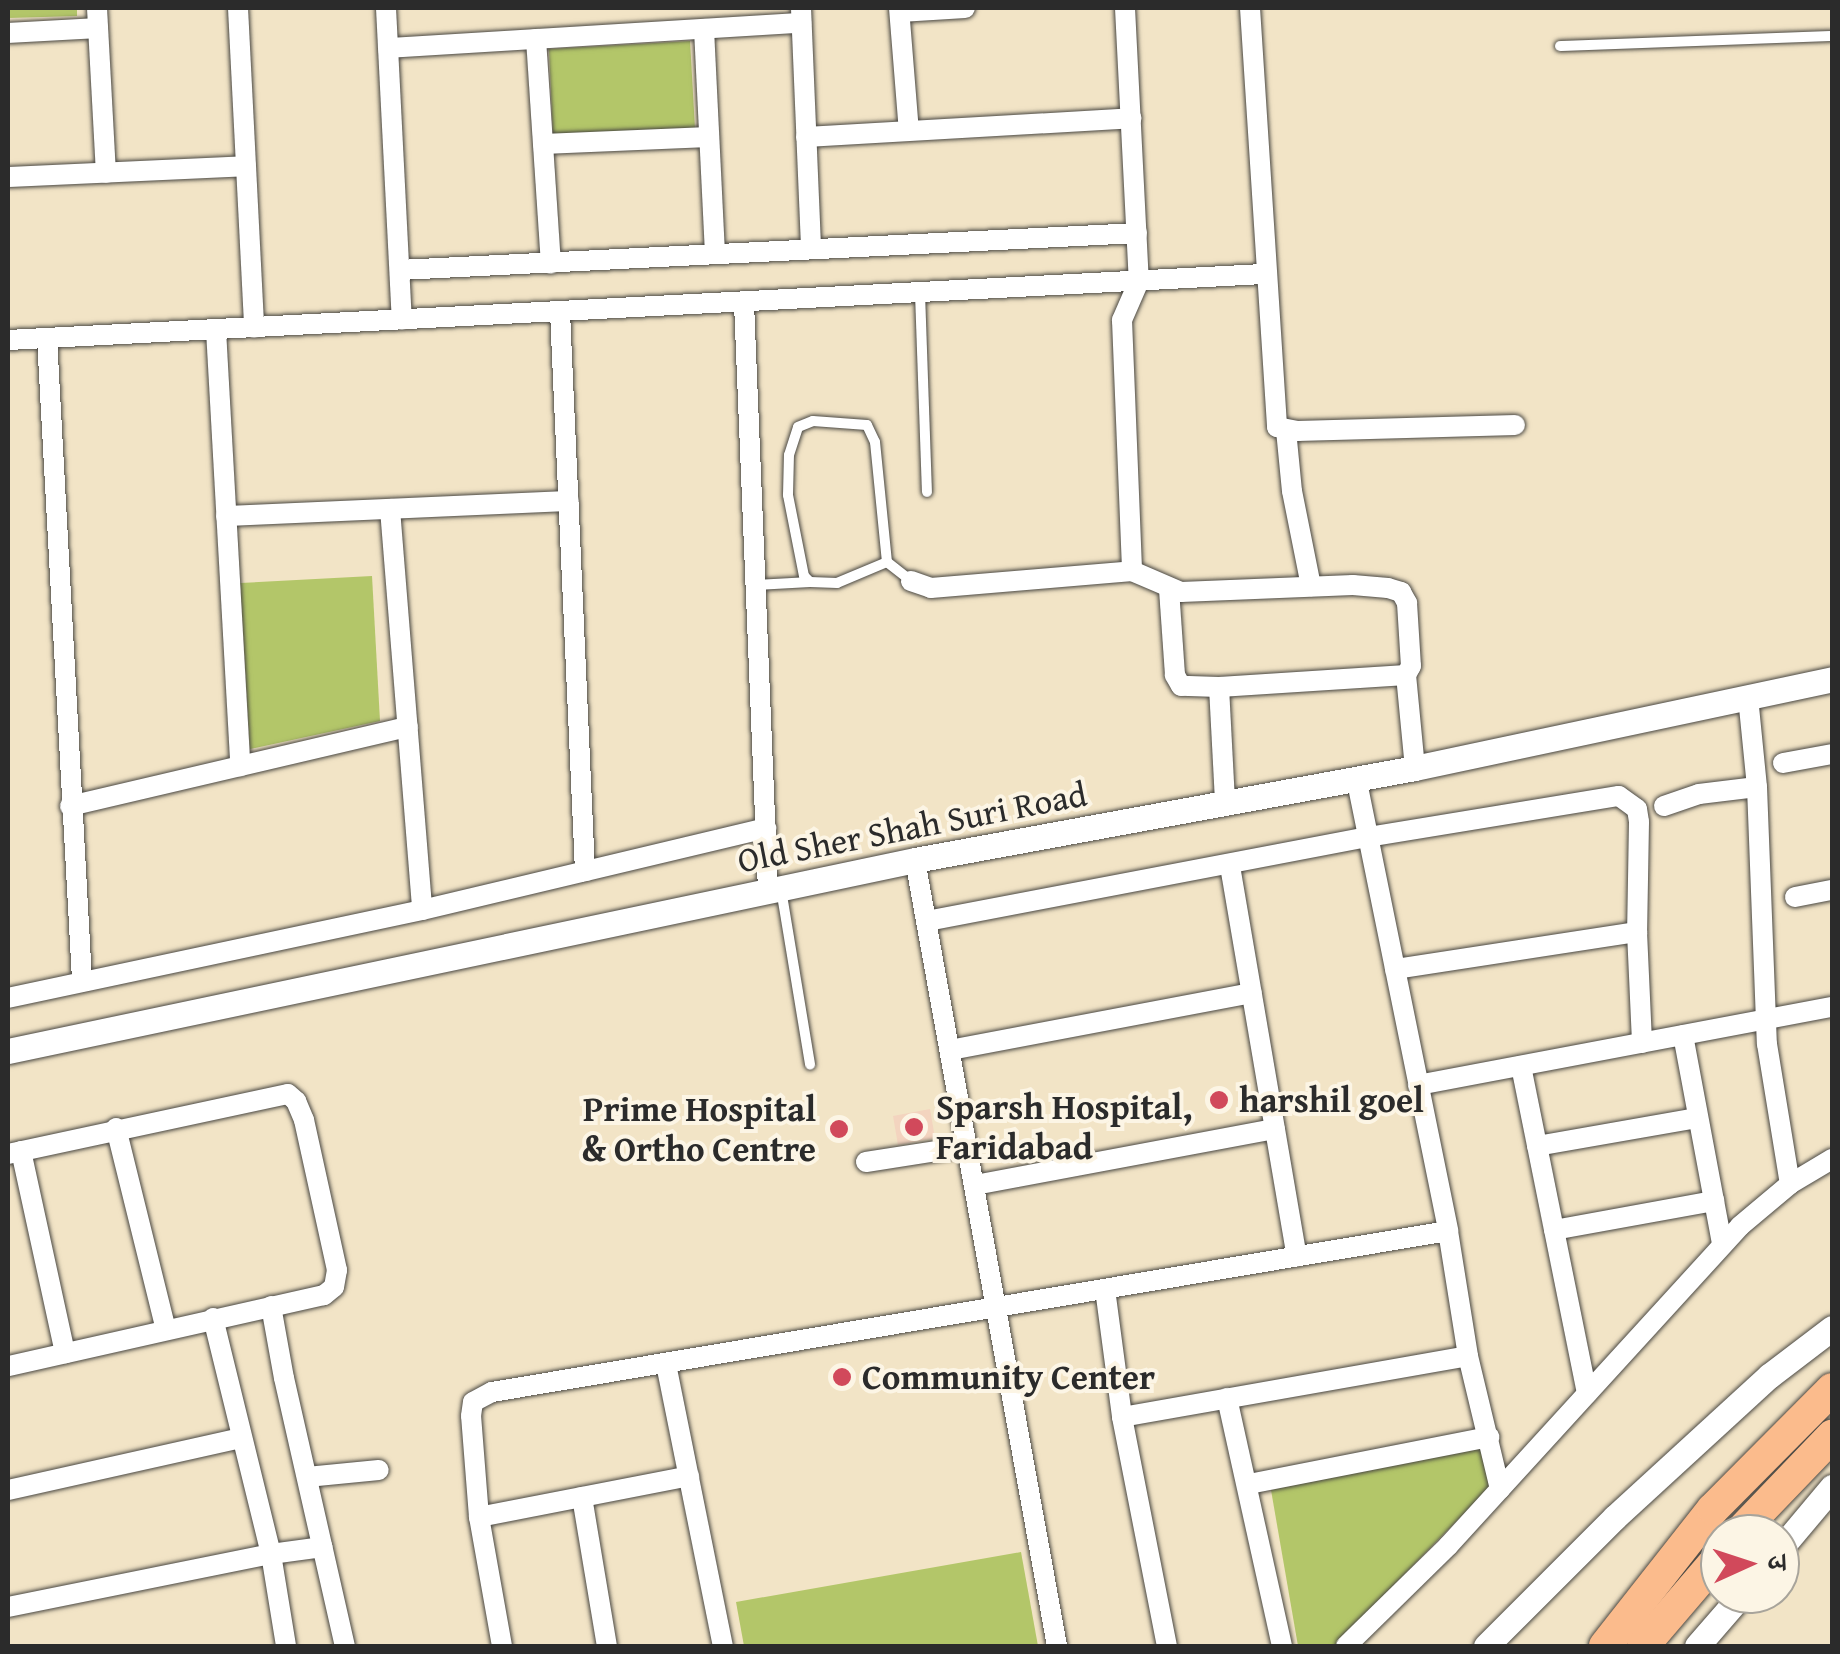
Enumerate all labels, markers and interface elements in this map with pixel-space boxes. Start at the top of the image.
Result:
street label: Old Sher Shah Suri Road [734,773,1090,881]
place label: harshil goel [1239,1079,1424,1121]
place label: Sparsh Hospital, Faridabad [936,1086,1192,1168]
place label: Prime Hospital & Ortho Centre [582,1088,816,1170]
marker: harshil goel [1208,1089,1230,1111]
marker: Sparsh Hospital, Faridabad [901,1114,927,1140]
marker: Prime Hospital & Ortho Centre [826,1116,852,1142]
place label: Community Center [862,1356,1155,1398]
marker: Community Center [831,1366,853,1388]
north arrow [1700,1514,1800,1614]
text: उ [1758,1554,1799,1571]

